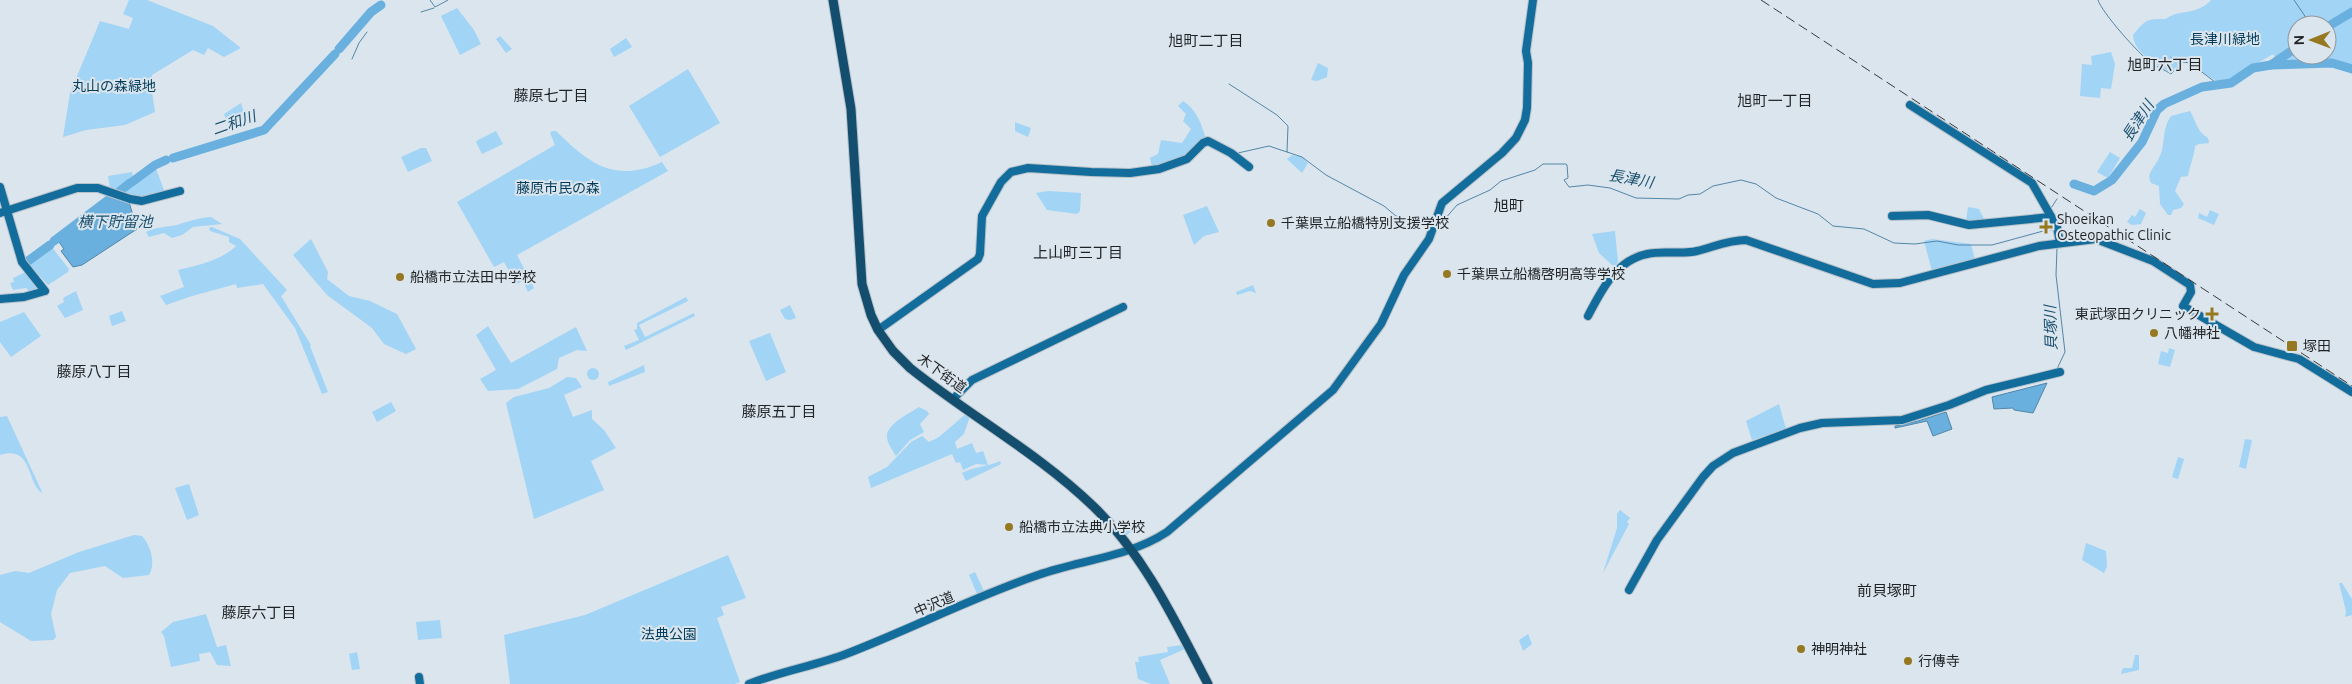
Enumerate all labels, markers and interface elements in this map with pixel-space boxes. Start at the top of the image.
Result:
north arrow [2287,15,2337,65]
park label: 長津川緑地 [2190,31,2260,47]
district label: 旭町二丁目 [1168,32,1244,49]
text: N [2291,35,2307,46]
district label: 旭町六丁目 [2127,56,2203,73]
park label: 丸山の森緑地 [72,78,156,94]
district label: 藤原七丁目 [513,87,589,104]
district label: 旭町一丁目 [1737,92,1813,109]
water label: 長津川 [2118,96,2158,144]
water label: 二和川 [210,107,260,138]
water label: 長津川 [1607,166,1657,191]
park label: 藤原市民の森 [516,180,600,196]
district label: 旭町 [1494,197,1524,214]
place label: Shoeikan Osteopathic Clinic [2057,211,2171,243]
water label: 横下貯留池 [77,213,154,230]
place label: 千葉県立船橋特別支援学校 [1281,215,1449,231]
marker: 千葉県立船橋特別支援学校 [1265,217,1277,229]
marker: Shoeikan Osteopathic Clinic [2039,220,2053,234]
district label: 上山町三丁目 [1033,244,1123,261]
place label: 千葉県立船橋啓明高等学校 [1457,266,1625,282]
marker: 千葉県立船橋啓明高等学校 [1441,268,1453,280]
place label: 船橋市立法田中学校 [410,269,536,285]
marker: 船橋市立法田中学校 [394,271,406,283]
water label: 貝塚川 [2041,303,2060,351]
place label: 東武塚田クリニック [2075,306,2201,322]
marker: 東武塚田クリニック [2205,307,2219,321]
place label: 八幡神社 [2164,325,2220,341]
marker: 八幡神社 [2148,327,2160,339]
place label: 塚田 [2303,338,2331,354]
marker: 塚田 [2285,339,2299,353]
street label: 木下街道 [915,350,969,396]
district label: 藤原八丁目 [56,363,132,380]
district label: 藤原五丁目 [741,403,817,420]
place label: 船橋市立法典小学校 [1019,519,1145,535]
marker: 船橋市立法典小学校 [1003,521,1015,533]
district label: 前貝塚町 [1857,582,1917,599]
street label: 中沢道 [912,588,956,620]
district label: 藤原六丁目 [221,604,297,621]
park label: 法典公園 [641,626,697,642]
place label: 神明神社 [1811,641,1867,657]
marker: 神明神社 [1795,643,1807,655]
place label: 行傳寺 [1918,653,1960,669]
marker: 行傳寺 [1902,655,1914,667]

